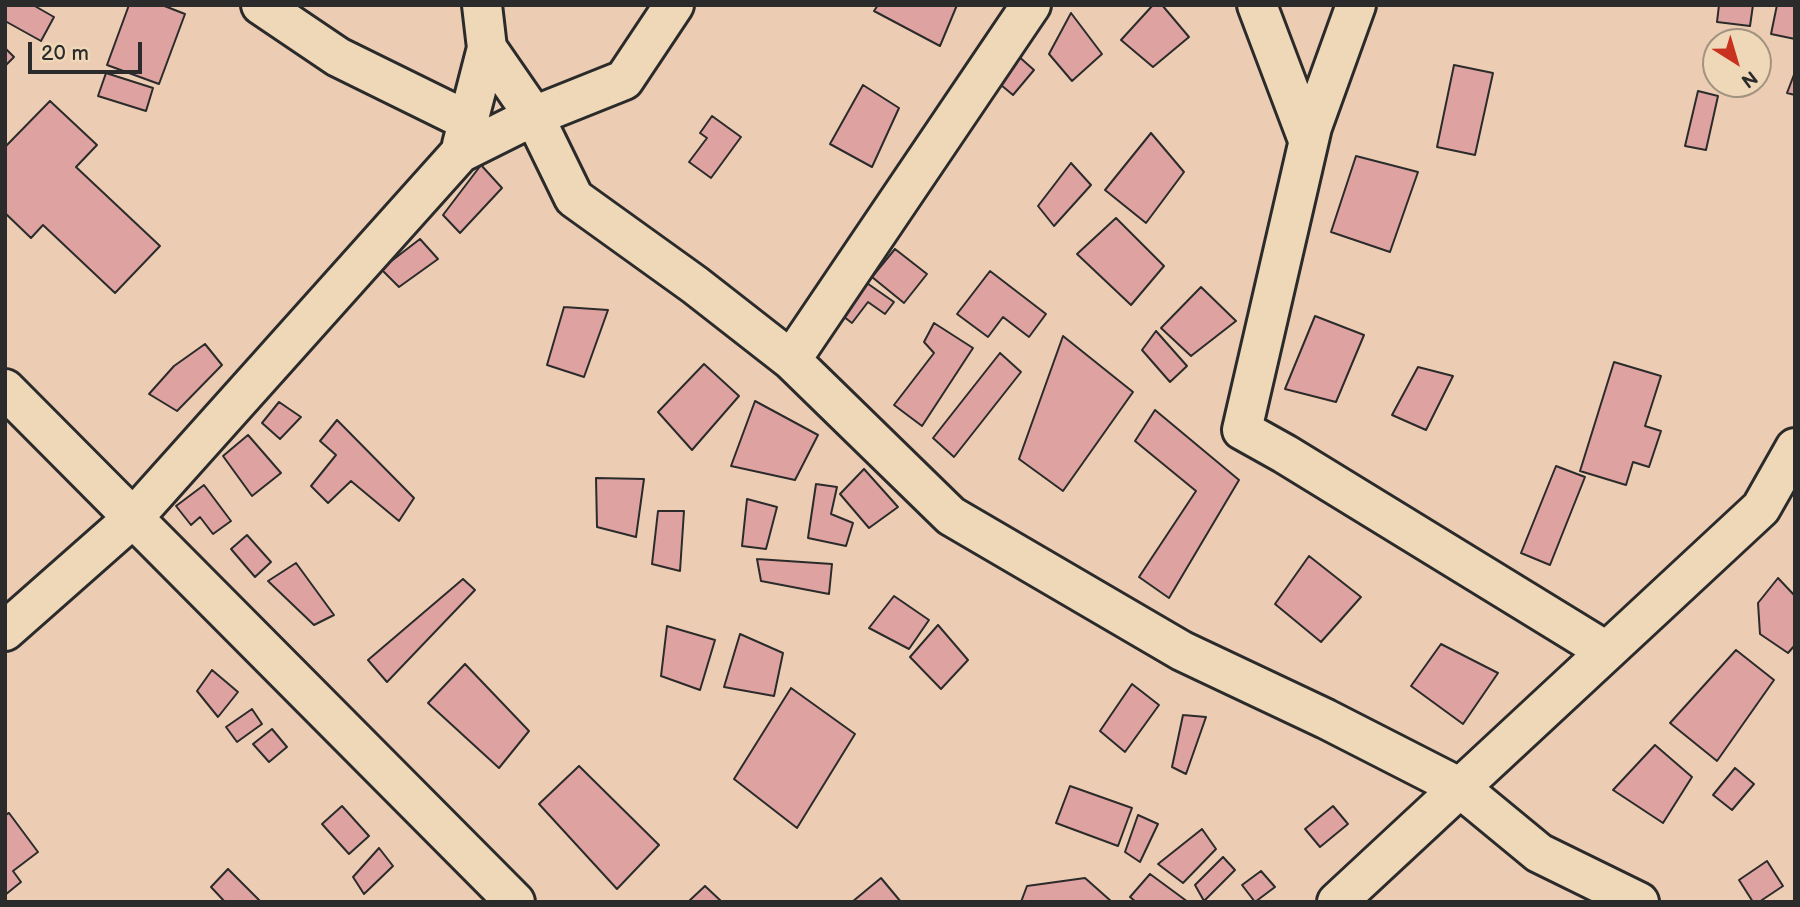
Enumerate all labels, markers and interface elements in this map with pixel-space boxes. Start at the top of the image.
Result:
scale bar [32,28,145,72]
north arrow [1702,28,1772,98]
text: 20 m [41,41,89,66]
text: N [1736,65,1761,92]

